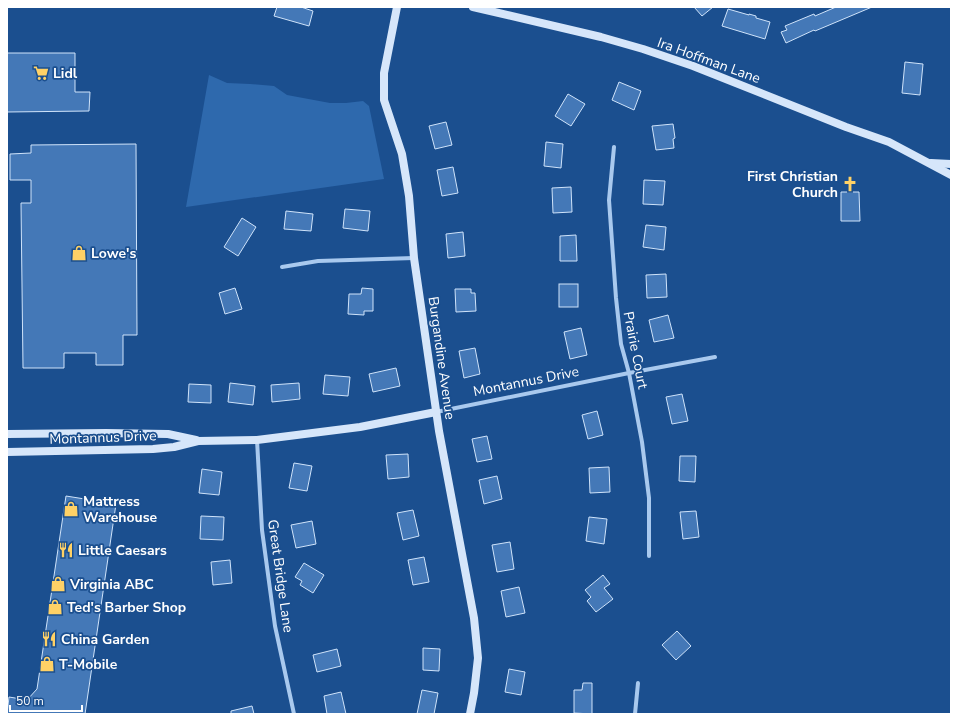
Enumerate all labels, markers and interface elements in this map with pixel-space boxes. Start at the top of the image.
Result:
street label: Ira Hoffman Lane [655,33,763,88]
supermarket icon: Lidl [32,64,50,82]
place label: Lidl [53,64,78,83]
place label: First Christian Church [747,167,838,202]
church icon: First Christian Church [841,175,859,193]
shop icon: Lowe's [70,244,88,262]
place label: Lowe's [91,244,136,263]
street label: Burgandine Avenue [423,295,460,421]
street label: Prairie Court [619,310,652,391]
street label: Montannus Drive [472,362,581,401]
street label: Montannus Drive [49,426,157,449]
place label: Mattress Warehouse [83,492,158,527]
shop icon: Mattress Warehouse [62,500,80,518]
street label: Great Bridge Lane [263,518,298,634]
restaurant icon: Little Caesars [57,541,75,559]
place label: Little Caesars [78,541,167,560]
shop icon: Virginia ABC [49,575,67,593]
place label: Virginia ABC [69,575,154,594]
shop icon: Ted's Barber Shop [46,598,64,616]
place label: Ted's Barber Shop [67,598,186,617]
restaurant icon: China Garden [40,630,58,648]
place label: China Garden [61,630,149,649]
shop icon: T-Mobile [38,655,56,673]
place label: T-Mobile [59,655,118,674]
scale bar [10,687,82,713]
text: 50 m [16,693,44,709]

